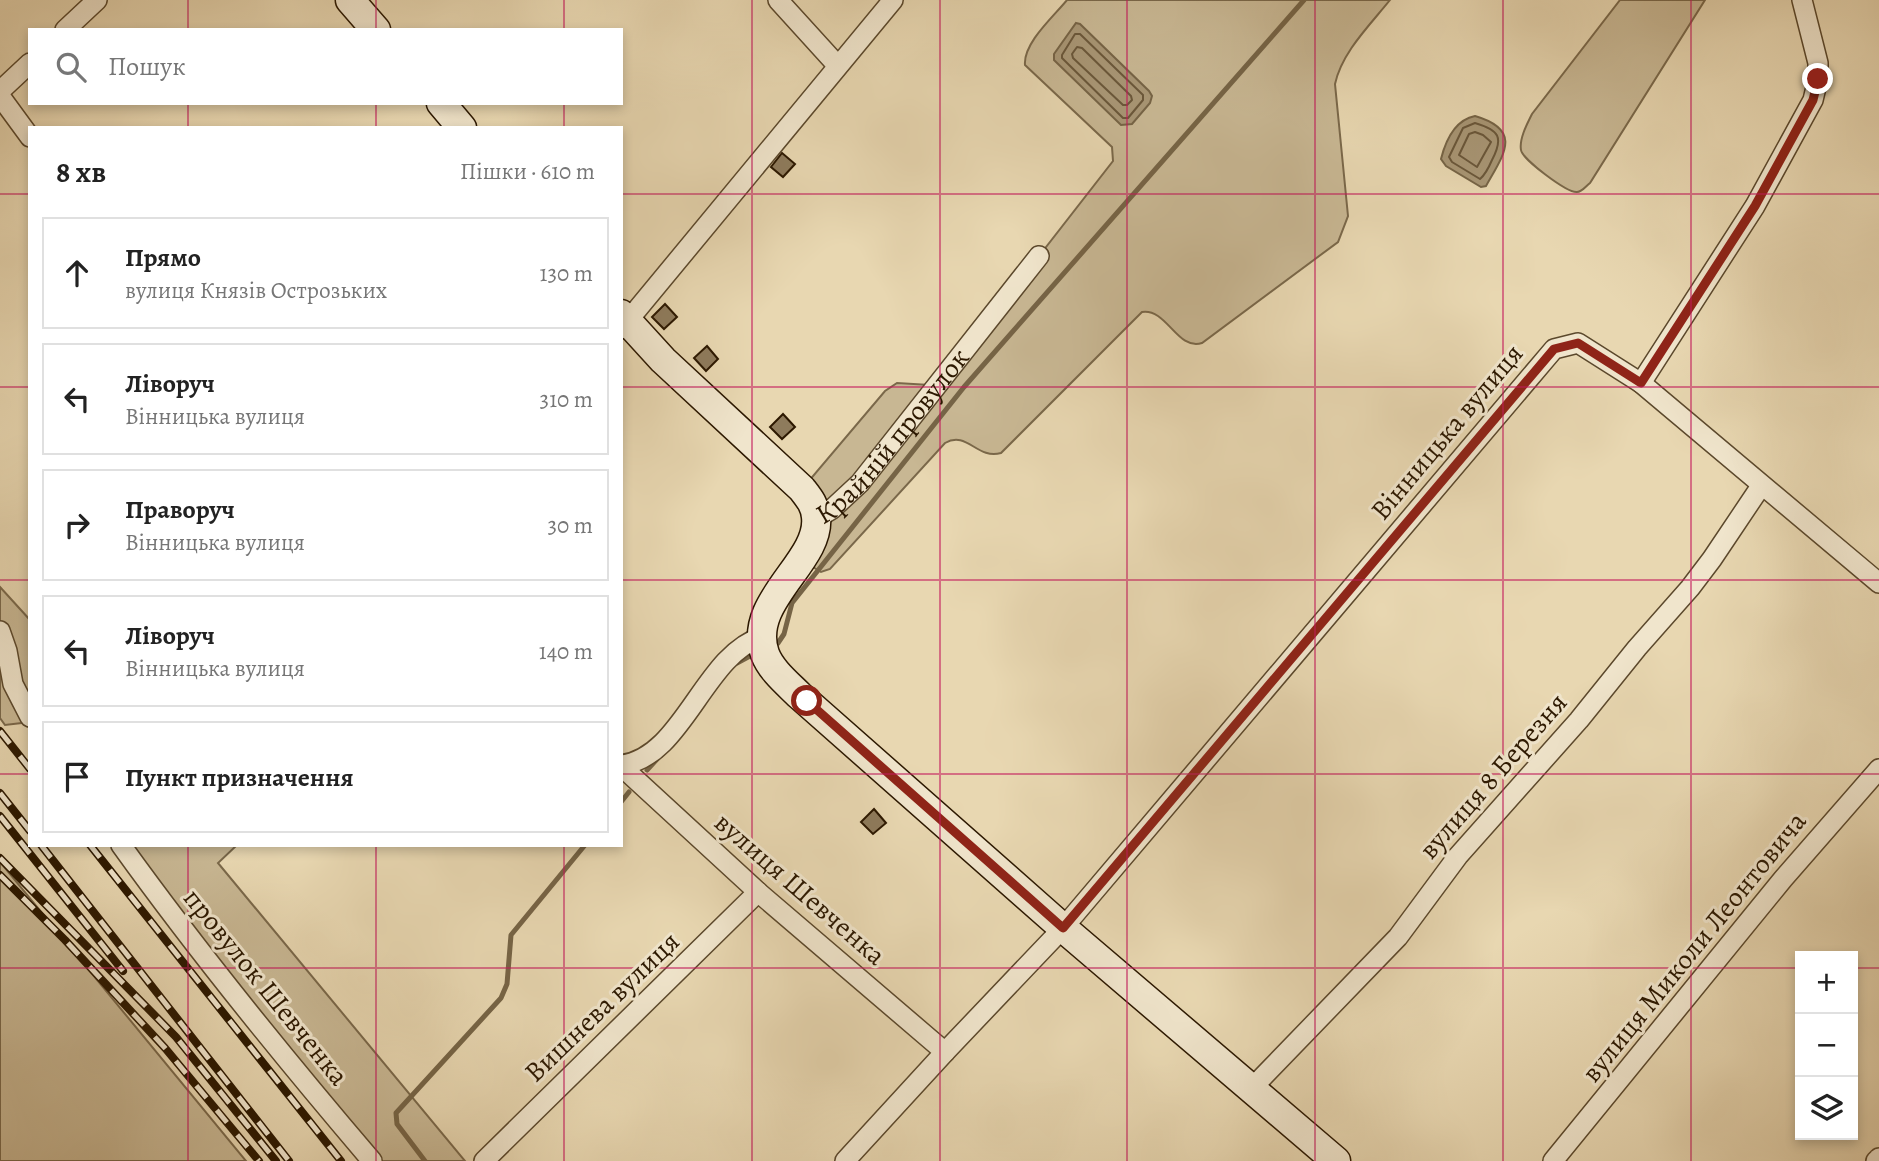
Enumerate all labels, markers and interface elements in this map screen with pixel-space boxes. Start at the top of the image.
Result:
search box [28,28,623,105]
icon: search [52,48,90,86]
text: Пошук [108,49,186,84]
route end [1802,63,1833,94]
text: 8 хв [56,152,106,192]
text: Пішки · 610 m [460,156,595,187]
text: Прямо [125,240,201,275]
icon: ahead [58,254,96,292]
text: 130 m [540,258,593,289]
text: вулиця Князів Острозьких [125,275,387,306]
street label: Вінницька вулиця [1362,336,1532,528]
street label: Крайній провулок [809,340,978,534]
text: Ліворуч [125,366,215,401]
icon: left [58,380,96,418]
text: 310 m [540,384,593,415]
text: Вінницька вулиця [125,401,305,432]
text: Праворуч [125,492,235,527]
icon: right [58,506,96,544]
text: 30 m [547,510,593,541]
text: Вінницька вулиця [125,527,305,558]
text: Ліворуч [125,618,215,653]
icon: left [58,632,96,670]
text: 140 m [539,636,593,667]
text: Вінницька вулиця [125,653,305,684]
route start [791,685,822,716]
street label: вулиця 8 Березня [1410,685,1576,867]
icon: arrive [58,758,96,796]
text: Пункт призначення [125,760,354,795]
street label: вулиця Шевченка [706,804,894,974]
street label: вулиця Миколи Леонтовича [1573,804,1815,1090]
street label: провулок Шевченка [175,880,357,1094]
street label: Вишнева вулиця [516,923,688,1091]
map controls [1795,951,1858,1140]
button: + [1795,951,1858,1014]
button: − [1795,1014,1858,1077]
button: layers [1795,1077,1858,1140]

